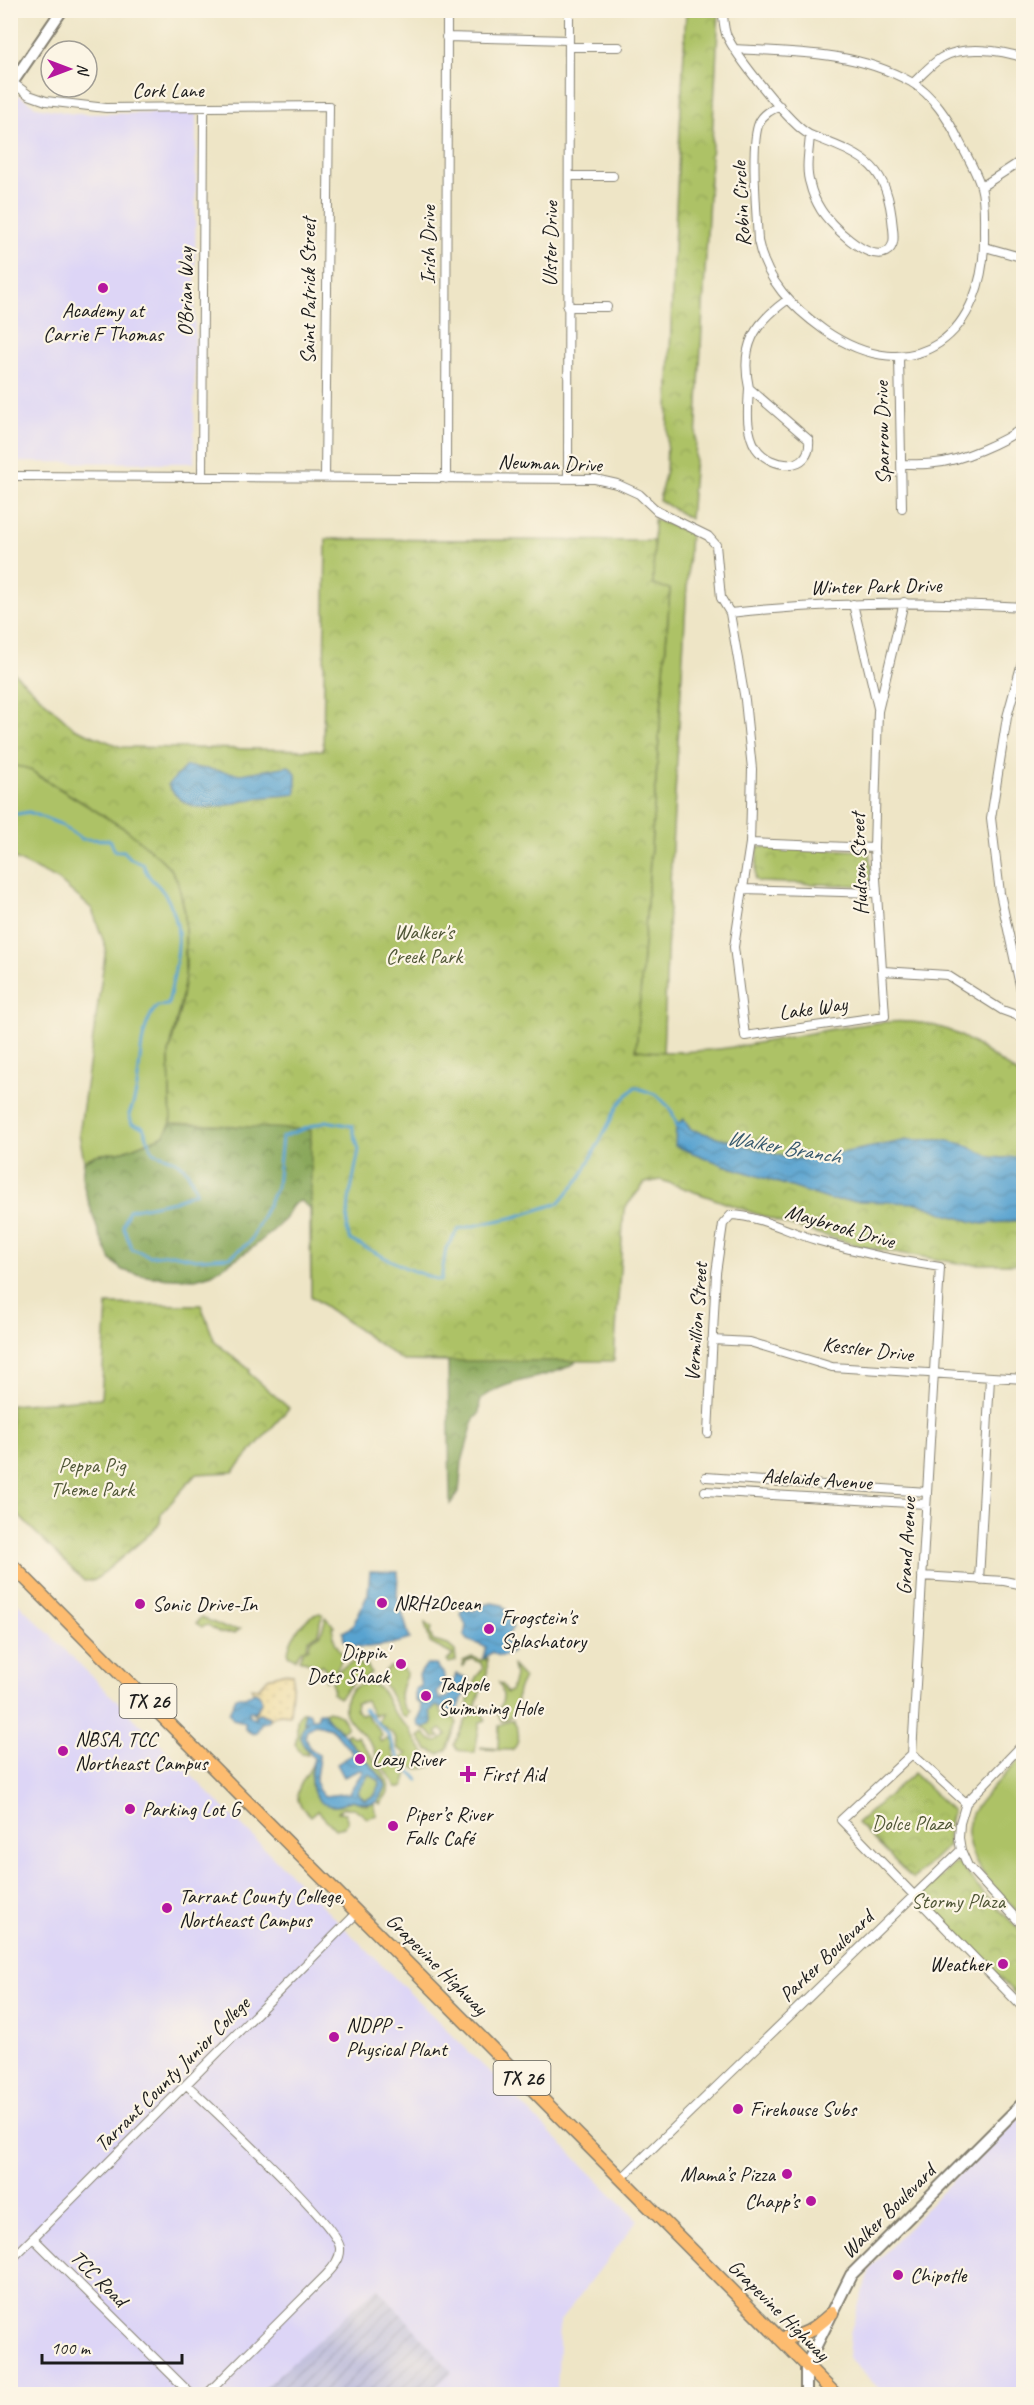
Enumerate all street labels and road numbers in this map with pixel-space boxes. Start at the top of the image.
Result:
street label: Cork Lane [132,77,205,103]
street label: Robin Circle [726,158,756,247]
street label: Ulster Drive [536,200,564,287]
street label: Irish Drive [415,204,441,285]
street label: Saint Patrick Street [295,215,321,364]
street label: O'Brian Way [172,246,198,337]
street label: Sparrow Drive [868,379,896,485]
street label: Newman Drive [498,448,605,478]
street label: Winter Park Drive [810,572,943,600]
street label: Hudson Street [844,809,874,916]
street label: Lake Way [777,990,851,1026]
street label: Maybrook Drive [782,1198,899,1254]
street label: Vermillion Street [679,1260,713,1382]
street label: Kessler Drive [821,1331,917,1368]
street label: Adelaide Avenue [761,1462,875,1496]
street label: Grand Avenue [890,1494,922,1596]
road number: TX 26 [120,1684,176,1718]
street label: Parker Boulevard [774,1902,881,2007]
street label: Grapevine Highway [381,1908,495,2022]
street label: Tarrant County Junior College [89,1989,257,2157]
road number: TX 26 [494,2061,550,2095]
street label: Walker Boulevard [835,2156,943,2264]
street label: TCC Road [65,2244,136,2315]
street label: Grapevine Highway [723,2254,837,2368]

